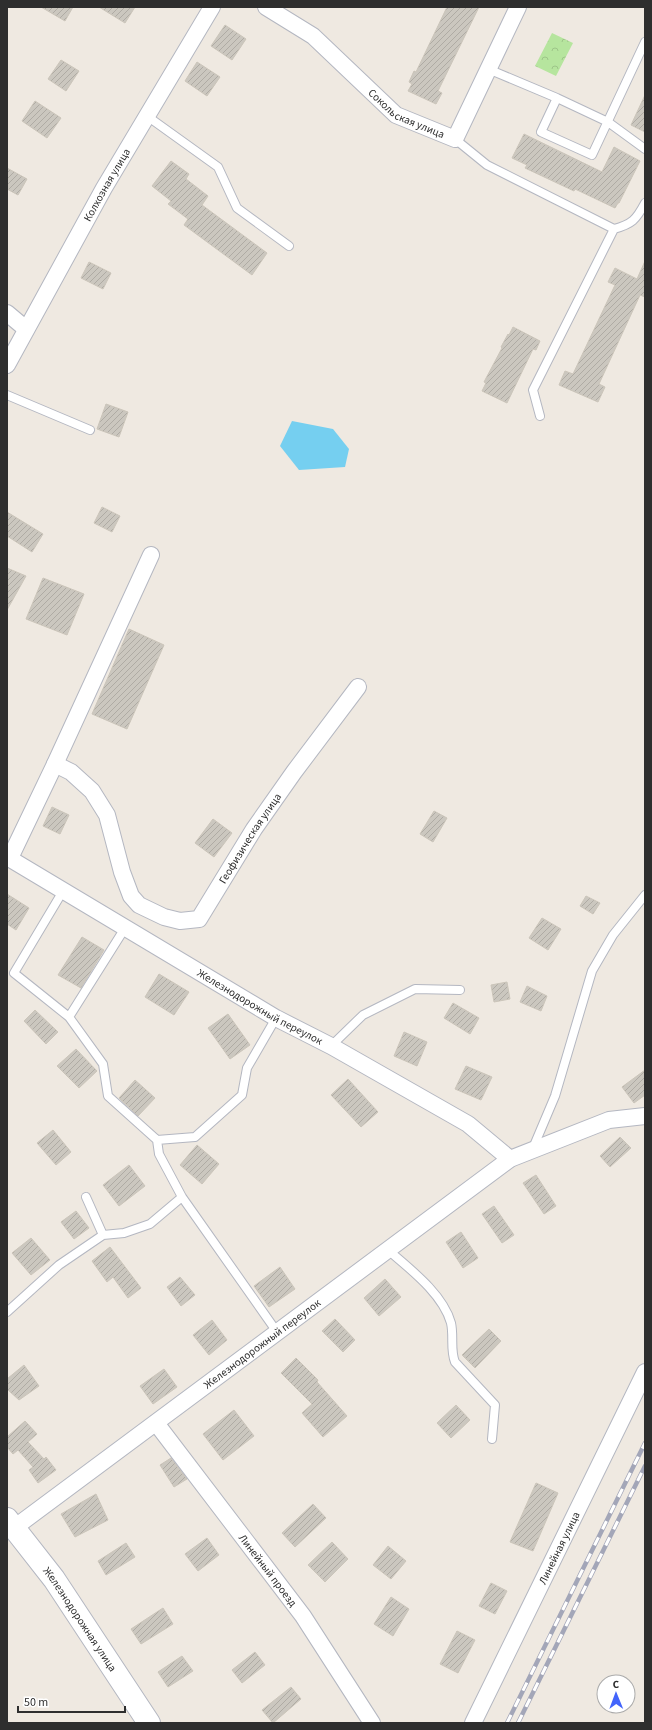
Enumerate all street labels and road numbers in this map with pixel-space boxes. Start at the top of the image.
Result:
street label: Сокольская улица [365,85,447,141]
street label: Колхозная улица [80,145,134,224]
street label: Геофизическая улица [215,790,285,886]
street label: Железнодорожный переулок [194,965,326,1048]
street label: Железнодорожный переулок [200,1295,324,1392]
street label: Линейная улица [535,1509,583,1587]
street label: Линейный проезд [236,1531,301,1610]
street label: Железнодорожная улица [40,1564,120,1674]

